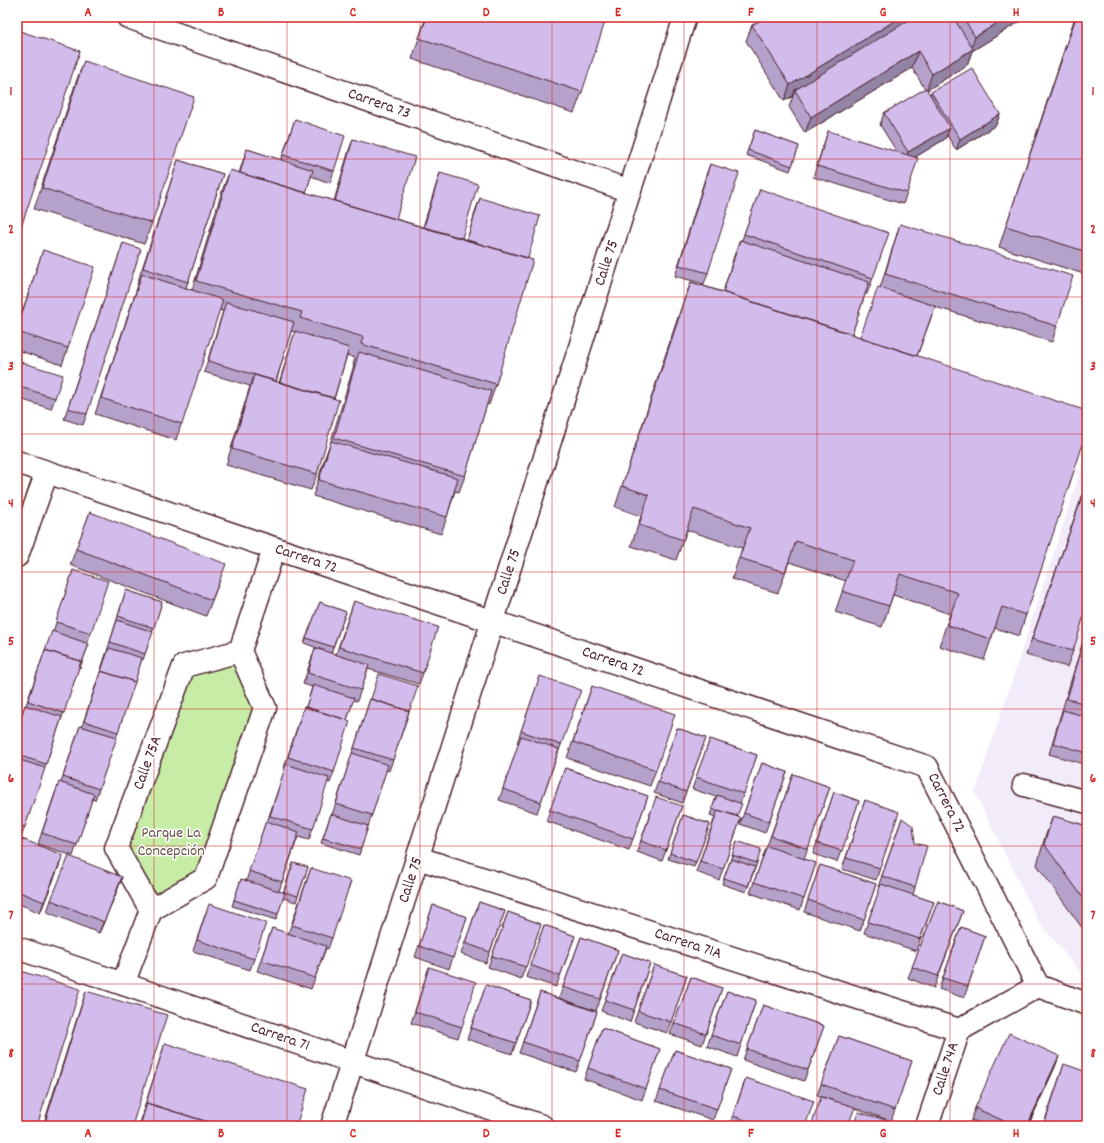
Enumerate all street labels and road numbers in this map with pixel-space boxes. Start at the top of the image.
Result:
street label: Carrera 73 [345,83,413,125]
street label: Calle 75 [589,237,625,289]
street label: Carrera 72 [272,538,340,580]
street label: Calle 75 [491,546,527,598]
street label: Carrera 72 [579,641,647,683]
street label: Calle 75A [128,733,168,793]
street label: Carrera 72 [921,769,971,837]
street label: Calle 75 [393,854,429,906]
street label: Carrera 71A [651,922,725,966]
street label: Carrera 71 [247,1016,313,1058]
street label: Calle 74A [927,1039,966,1099]

